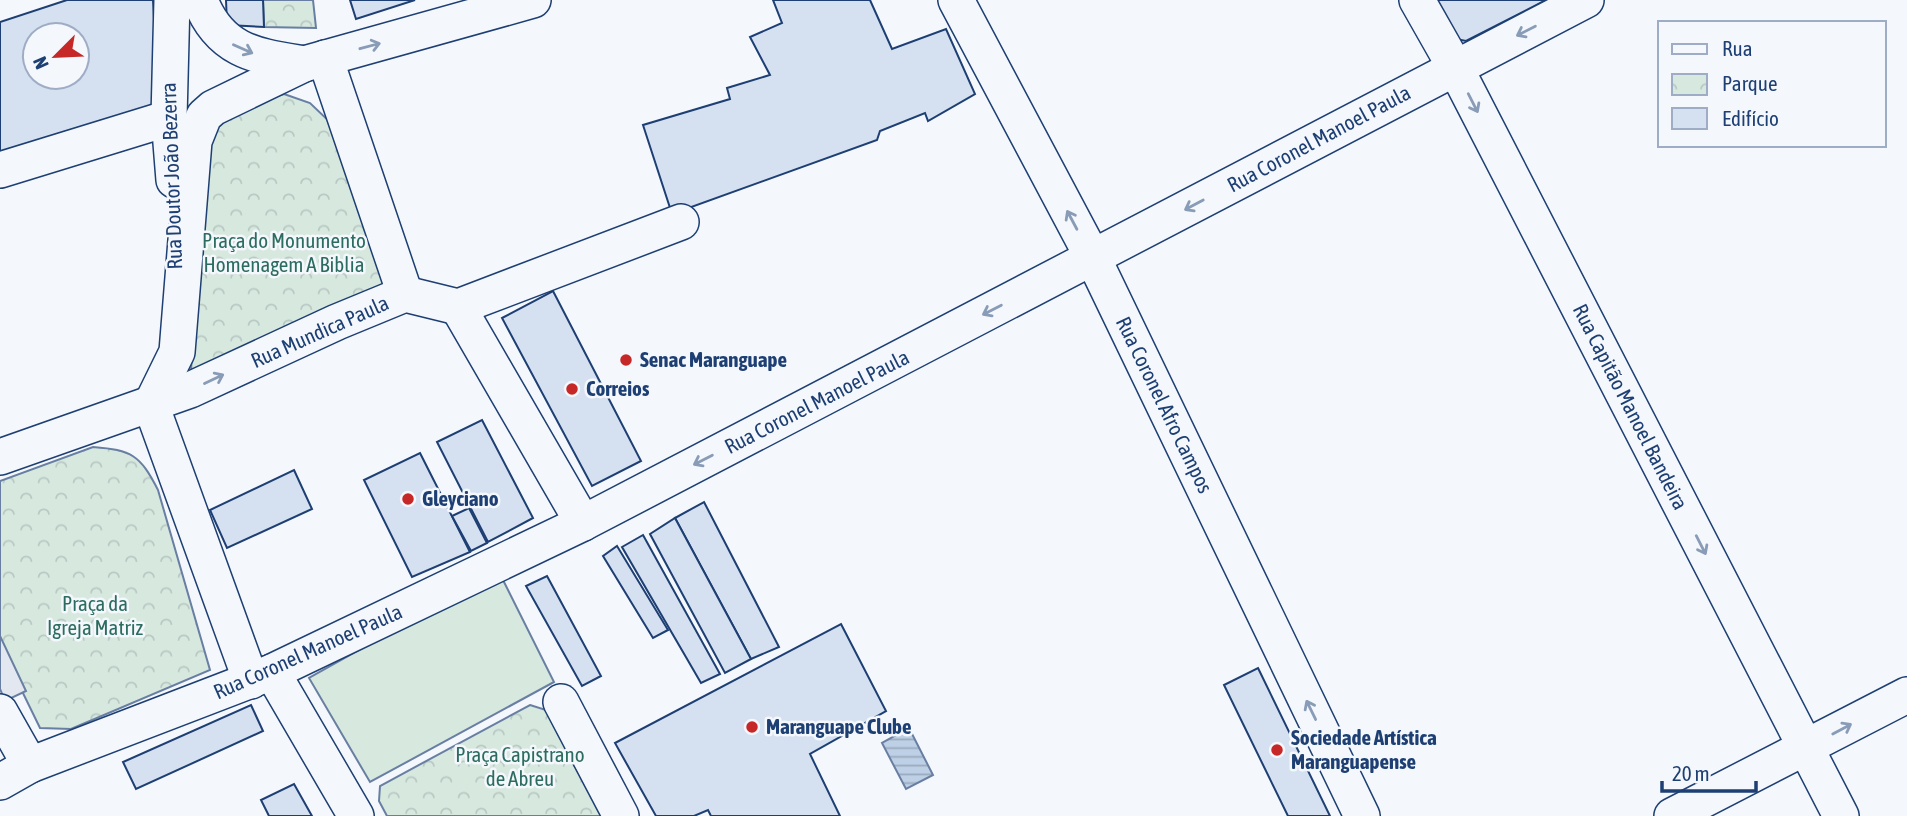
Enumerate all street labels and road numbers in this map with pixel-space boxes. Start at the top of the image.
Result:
street label: Rua Coronel Manoel Paula [1223,80,1414,197]
street label: Rua Doutor João Bezerra [156,82,186,270]
street label: Rua Mundica Paula [247,290,392,372]
street label: Rua Capitão Manoel Bandeira [1569,300,1693,513]
street label: Rua Coronel Afro Campos [1112,312,1218,497]
street label: Rua Coronel Manoel Paula [720,344,913,458]
street label: Rua Coronel Manoel Paula [210,599,406,703]

